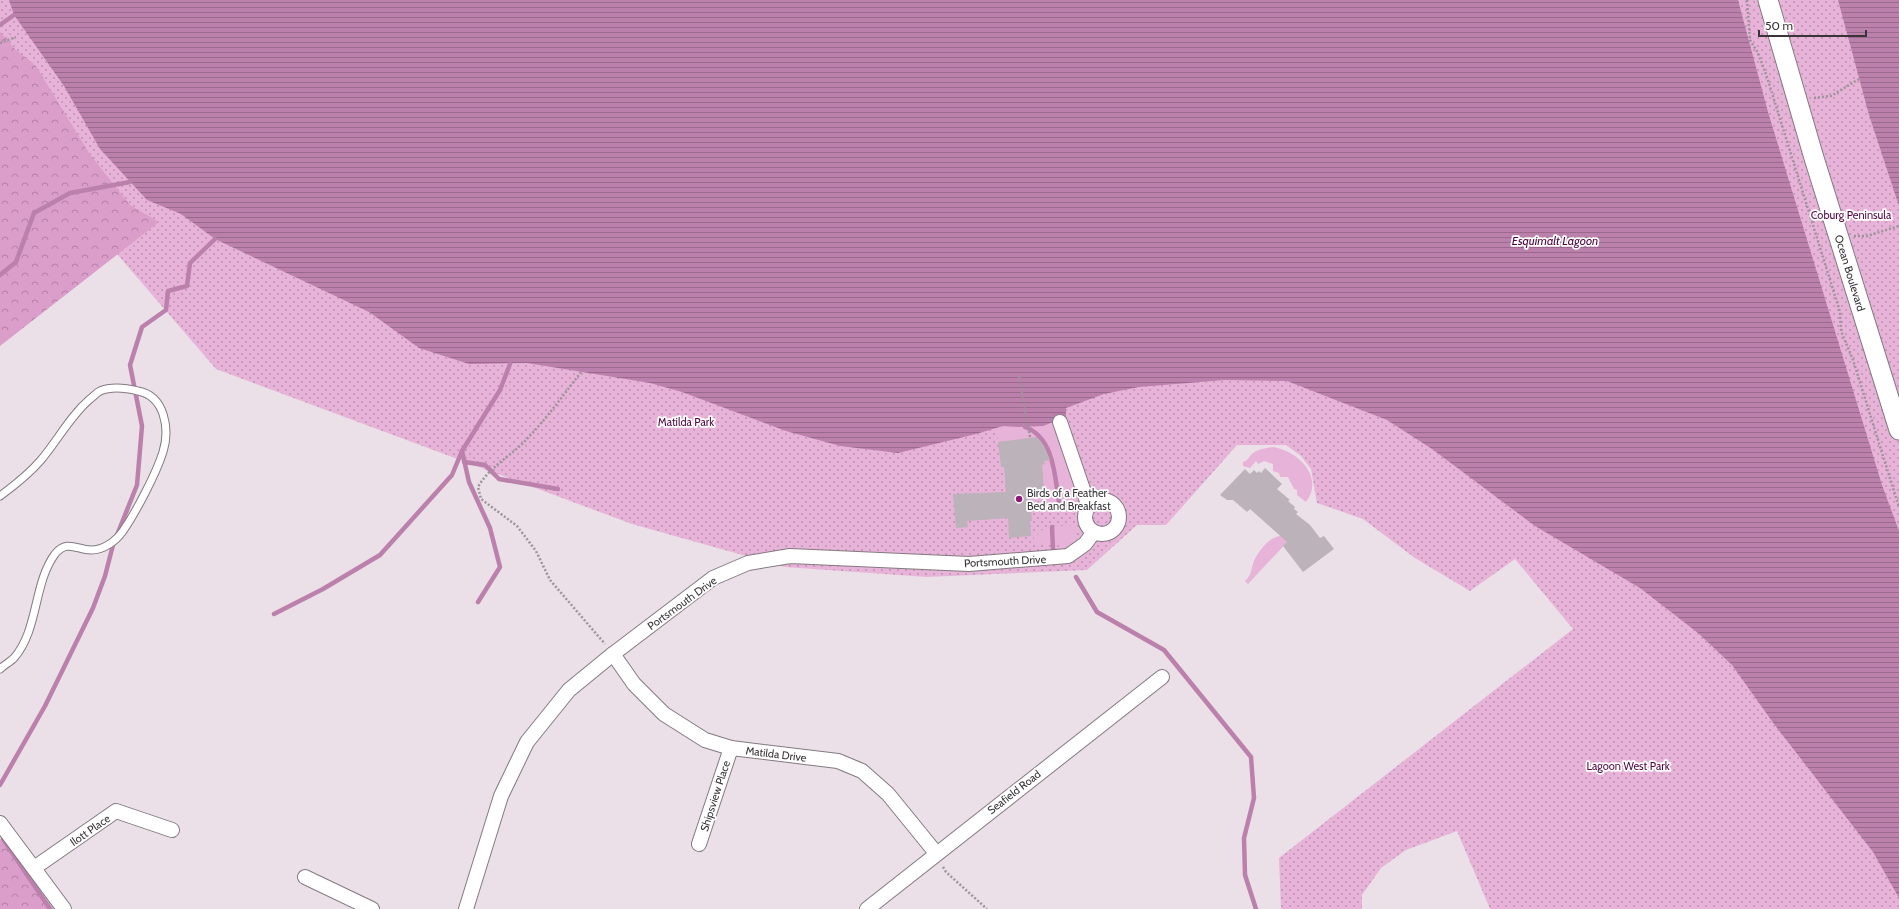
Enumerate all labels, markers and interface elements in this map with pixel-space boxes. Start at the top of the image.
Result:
scale bar [1759,12,1866,38]
text: 50 m [1765,18,1793,33]
park label: Coburg Peninsula [1811,208,1892,222]
water label: Esquimalt Lagoon [1512,233,1598,248]
street label: Ocean Boulevard [1832,233,1868,313]
park label: Matilda Park [658,415,714,429]
place label: Birds of a Feather Bed and Breakfast [1027,486,1111,513]
marker: Birds of a Feather Bed and Breakfast [1014,494,1024,504]
street label: Portsmouth Drive [964,552,1047,570]
street label: Portsmouth Drive [645,573,720,633]
street label: Matilda Drive [745,743,808,765]
street label: Shipsview Place [697,758,733,833]
park label: Lagoon West Park [1586,759,1670,773]
street label: Seafield Road [985,767,1043,817]
street label: Ilott Place [67,811,113,849]

